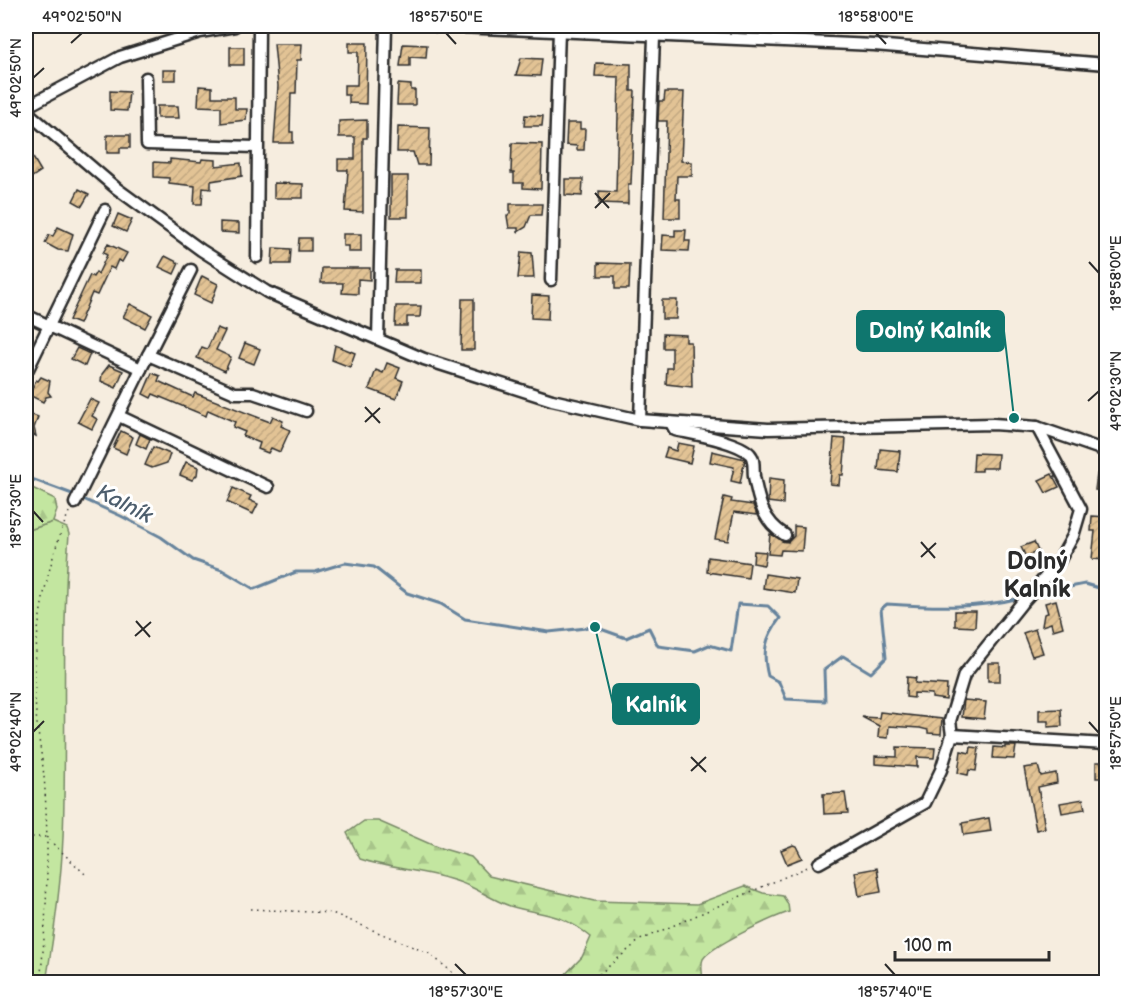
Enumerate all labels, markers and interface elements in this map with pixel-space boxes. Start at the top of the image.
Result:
text: 49°02'50"N [42,8,122,27]
text: 18°57'50"E [409,8,483,27]
text: 18°58'00"E [838,8,914,27]
text: 49°02'50"N [7,38,26,118]
text: 18°58'00"E [1107,235,1126,311]
callout: Dolný Kalník [857,311,1004,351]
text: Dolný Kalník [869,318,992,345]
text: 49°02'30"N [1107,351,1126,431]
text: 18°57'30"E [7,474,26,548]
water label: Kalník [92,479,158,530]
district label: Dolný Kalník [1003,547,1071,604]
callout: Kalník [613,684,699,724]
text: 49°02'40"N [7,692,26,772]
text: Kalník [625,692,687,719]
text: 18°57'50"E [1107,696,1126,770]
scale bar [895,924,1050,962]
text: 100 m [904,935,952,956]
text: 18°57'30"E [429,983,503,1002]
text: 18°57'40"E [858,983,932,1002]

